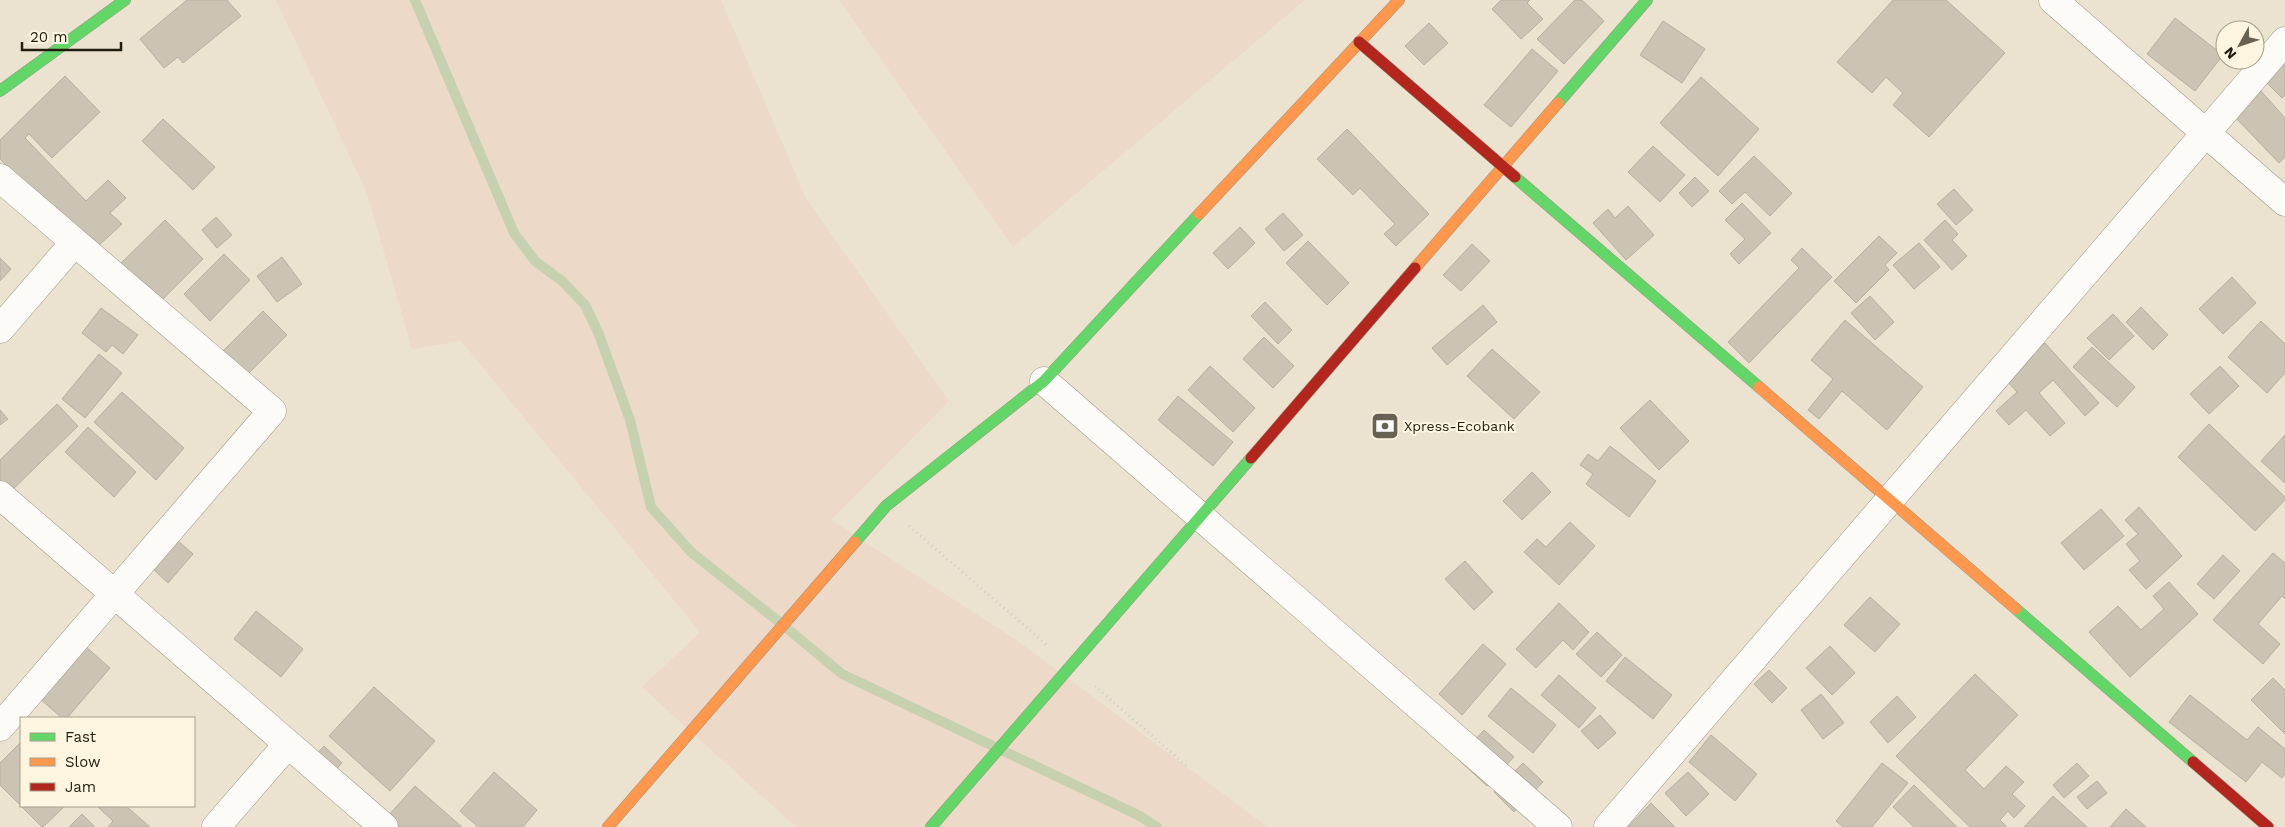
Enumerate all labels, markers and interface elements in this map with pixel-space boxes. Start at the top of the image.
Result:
scale bar [22,20,121,52]
north arrow [2215,20,2265,70]
text: 20 m [30,28,68,46]
text: N [2221,44,2240,62]
bank icon: Xpress-Ecobank [1370,411,1400,441]
place label: Xpress-Ecobank [1404,418,1515,434]
legend [20,717,195,807]
text: Fast [65,728,97,746]
text: Slow [65,753,101,771]
text: Jam [65,778,96,796]

